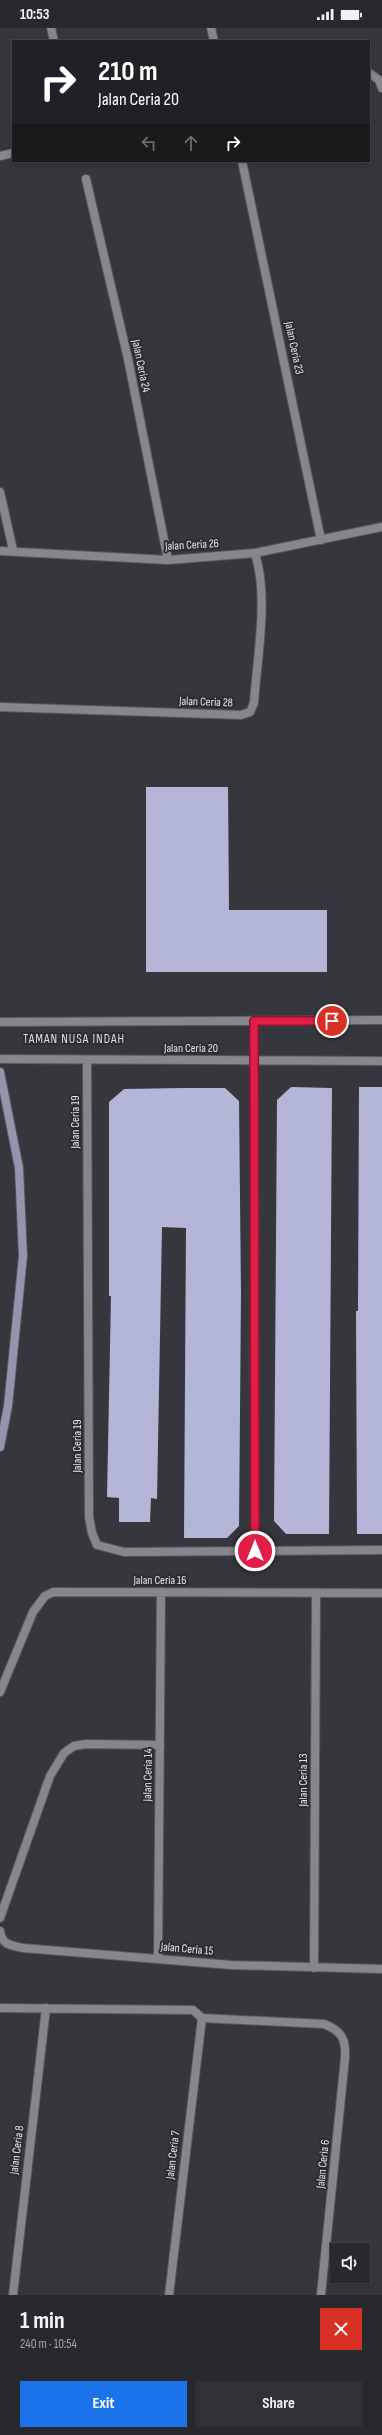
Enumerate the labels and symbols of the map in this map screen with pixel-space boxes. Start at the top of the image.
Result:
street label: Jalan Ceria 23 [281,319,307,376]
street label: Jalan Ceria 24 [128,337,154,394]
street label: Jalan Ceria 26 [164,536,219,554]
street label: Jalan Ceria 28 [178,694,233,710]
pin [315,1004,349,1038]
district label: TAMAN NUSA INDAH [23,1031,125,1047]
street label: Jalan Ceria 20 [163,1041,218,1056]
street label: Jalan Ceria 19 [68,1095,83,1150]
street label: Jalan Ceria 19 [70,1419,85,1474]
position arrow [234,1530,276,1572]
street label: Jalan Ceria 16 [132,1573,187,1588]
street label: Jalan Ceria 14 [140,1748,156,1803]
street label: Jalan Ceria 13 [296,1754,311,1807]
street label: Jalan Ceria 15 [159,1939,214,1959]
street label: Jalan Ceria 8 [6,2125,27,2176]
street label: Jalan Ceria 7 [162,2130,183,2181]
street label: Jalan Ceria 6 [313,2139,333,2190]

